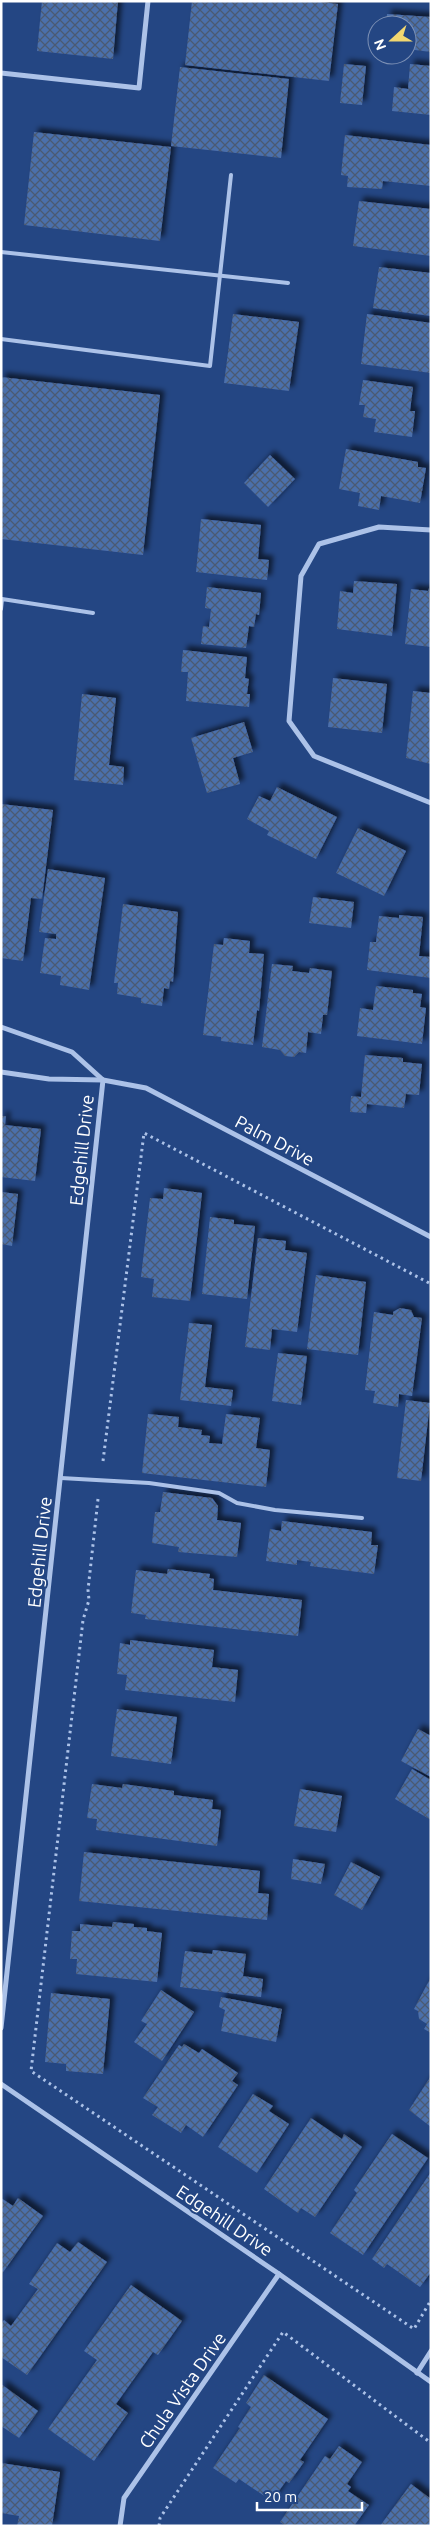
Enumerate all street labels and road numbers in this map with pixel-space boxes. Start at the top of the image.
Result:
street label: Edgehill Drive [65,1094,97,1206]
street label: Palm Drive [232,1111,318,1169]
street label: Edgehill Drive [23,1496,55,1608]
street label: Edgehill Drive [173,2181,277,2259]
street label: Chula Vista Drive [135,2328,229,2452]

